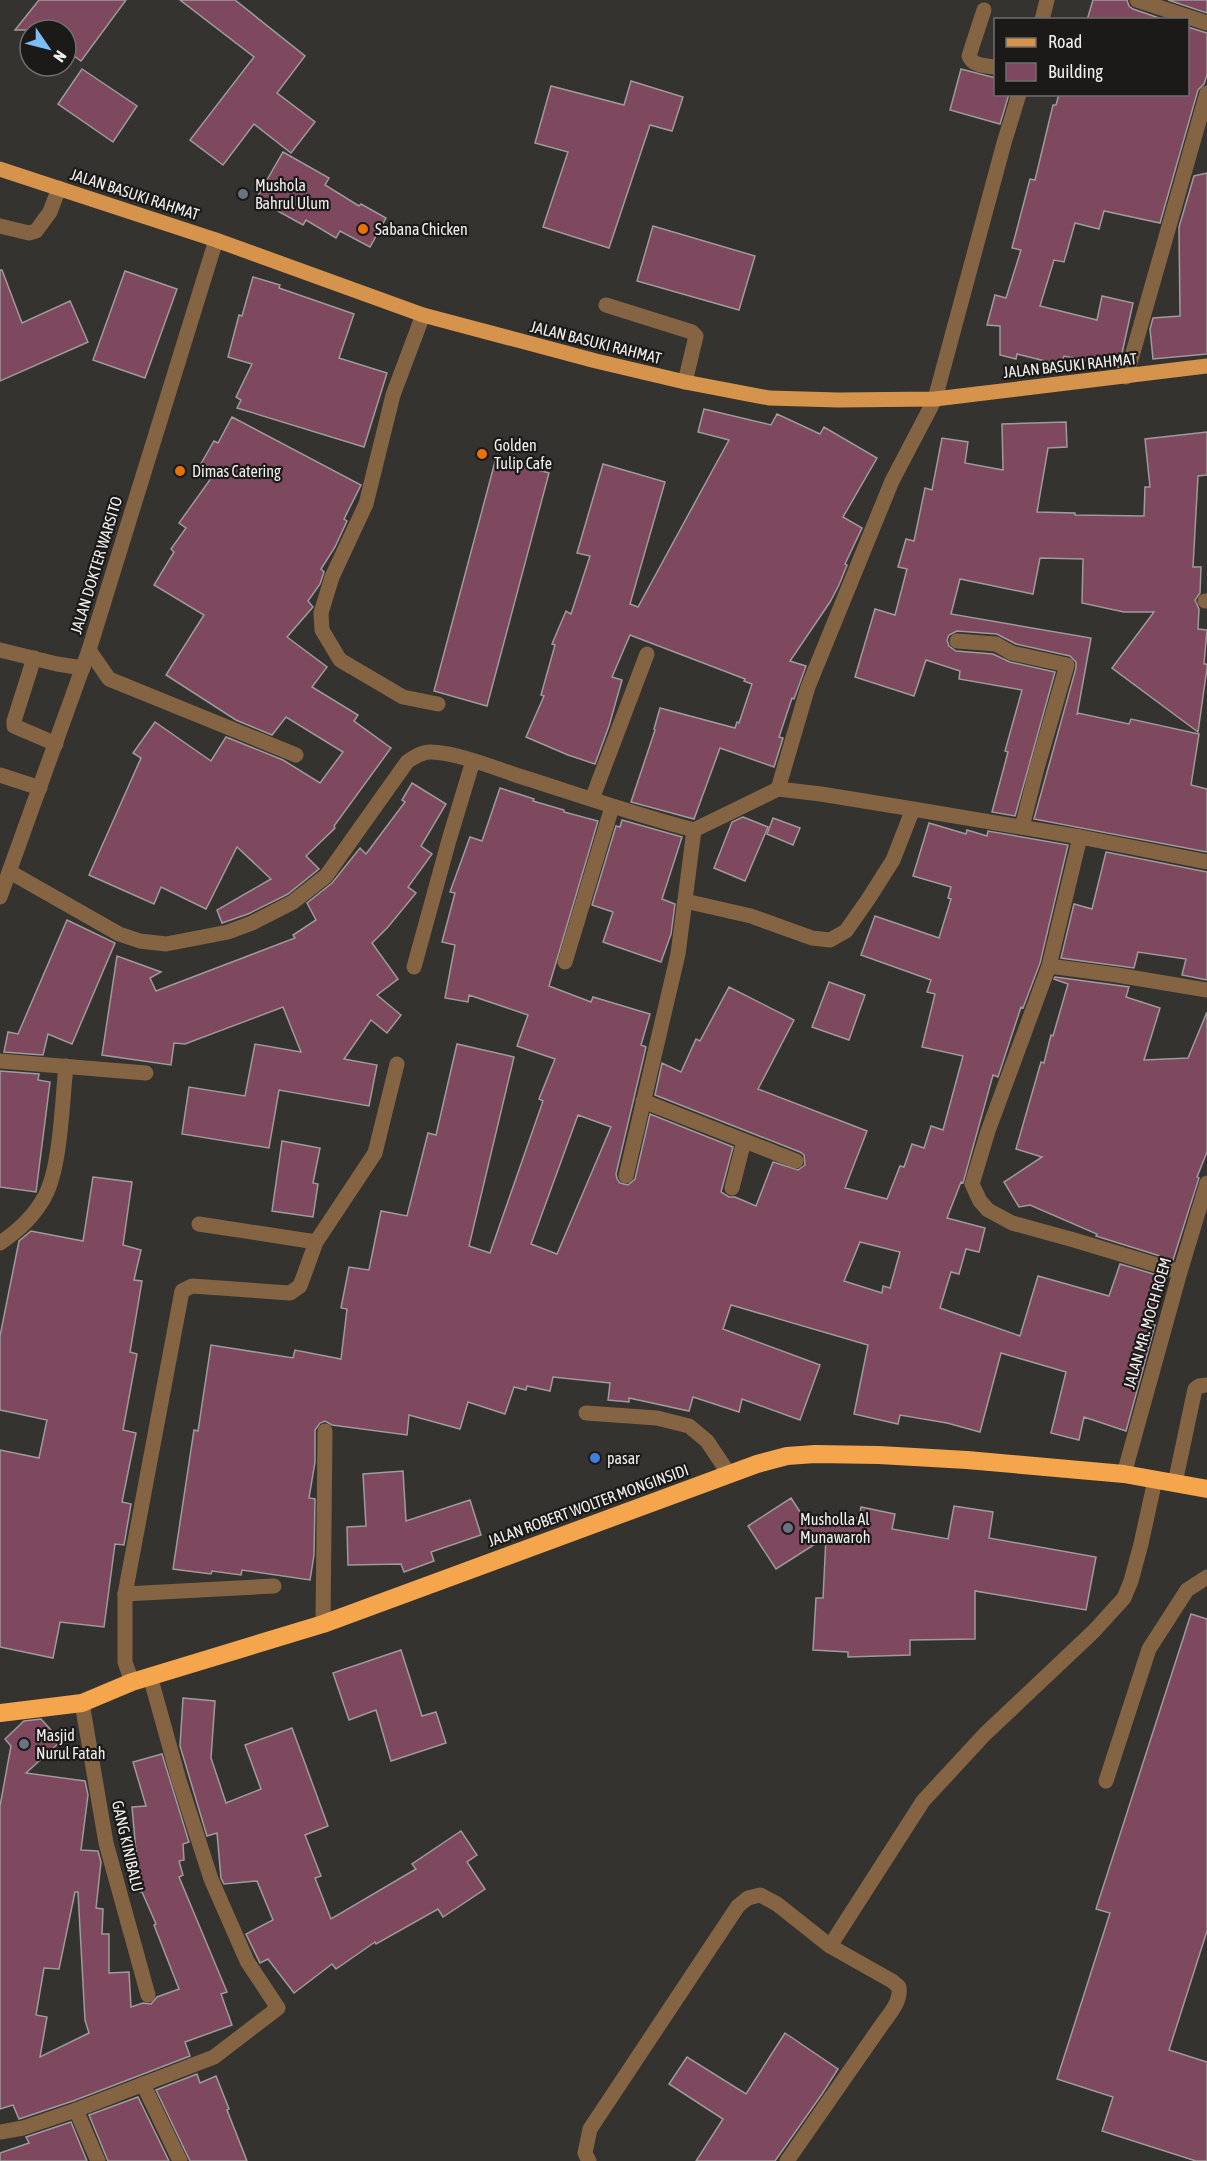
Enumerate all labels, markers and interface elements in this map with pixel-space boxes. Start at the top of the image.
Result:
north arrow [18,18,78,78]
legend [994,18,1189,96]
text: Road [1048,31,1082,52]
text: N [50,48,70,66]
text: Building [1048,61,1103,82]
street label: JALAN BASUKI RAHMAT [68,165,202,223]
place label: Mushola Bahrul Ulum [255,176,330,212]
marker: Mushola Bahrul Ulum [236,187,250,201]
place label: Sabana Chicken [375,220,468,238]
marker: Sabana Chicken [356,222,370,236]
street label: JALAN BASUKI RAHMAT [529,317,663,367]
street label: JALAN BASUKI RAHMAT [1002,349,1138,381]
place label: Golden Tulip Cafe [494,436,552,473]
marker: Golden Tulip Cafe [475,447,489,461]
place label: Dimas Catering [192,462,281,481]
marker: Dimas Catering [173,464,187,478]
street label: JALAN DOKTER WARSITO [67,494,125,636]
street label: JALAN MR. MOCH ROEM [1120,1255,1174,1391]
place label: pasar [607,1449,640,1468]
marker: pasar [588,1451,602,1465]
street label: JALAN ROBERT WOLTER MONGINSIDI [485,1460,691,1550]
place label: Musholla Al Munawaroh [800,1510,870,1546]
marker: Musholla Al Munawaroh [781,1521,795,1535]
place label: Masjid Nurul Fatah [36,1726,105,1762]
marker: Masjid Nurul Fatah [17,1737,31,1751]
street label: GANG KINIBALU [109,1799,147,1893]

